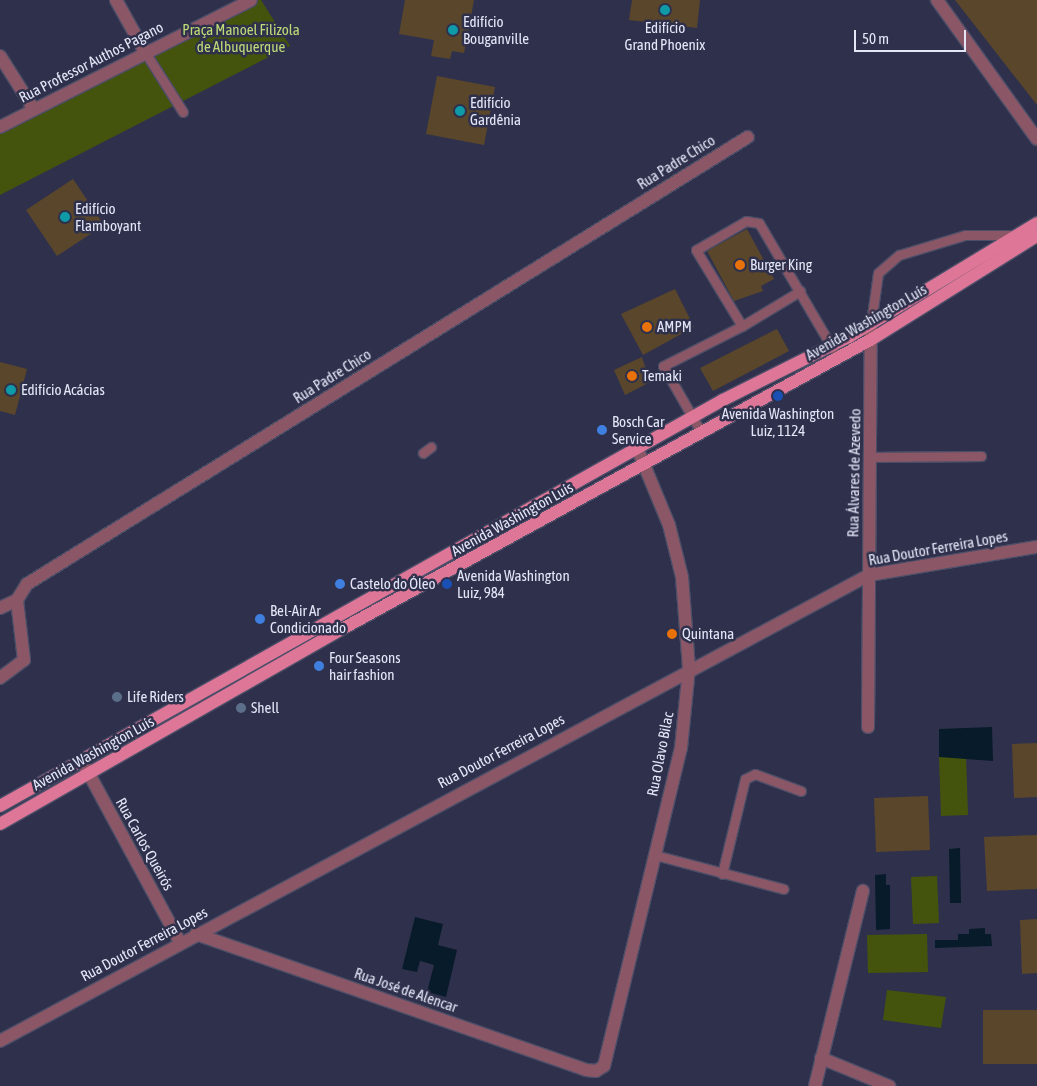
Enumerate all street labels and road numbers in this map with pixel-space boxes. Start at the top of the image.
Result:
street label: Rua Professor Authos Pagano [16,18,166,106]
street label: Rua Padre Chico [634,131,718,193]
street label: Avenida Washington Luís [802,280,930,364]
street label: Rua Padre Chico [290,345,374,407]
street label: Rua Álvares de Azevedo [844,409,864,537]
street label: Avenida Washington Luís [448,478,576,560]
street label: Rua Doutor Ferreira Lopes [867,527,1009,569]
street label: Rua Doutor Ferreira Lopes [435,710,567,792]
street label: Rua Olavo Bilac [643,710,677,798]
street label: Avenida Washington Luís [29,712,157,794]
street label: Rua Carlos Queirós [112,795,178,893]
street label: Rua Doutor Ferreira Lopes [78,903,210,985]
street label: Rua José de Alencar [352,964,460,1016]

